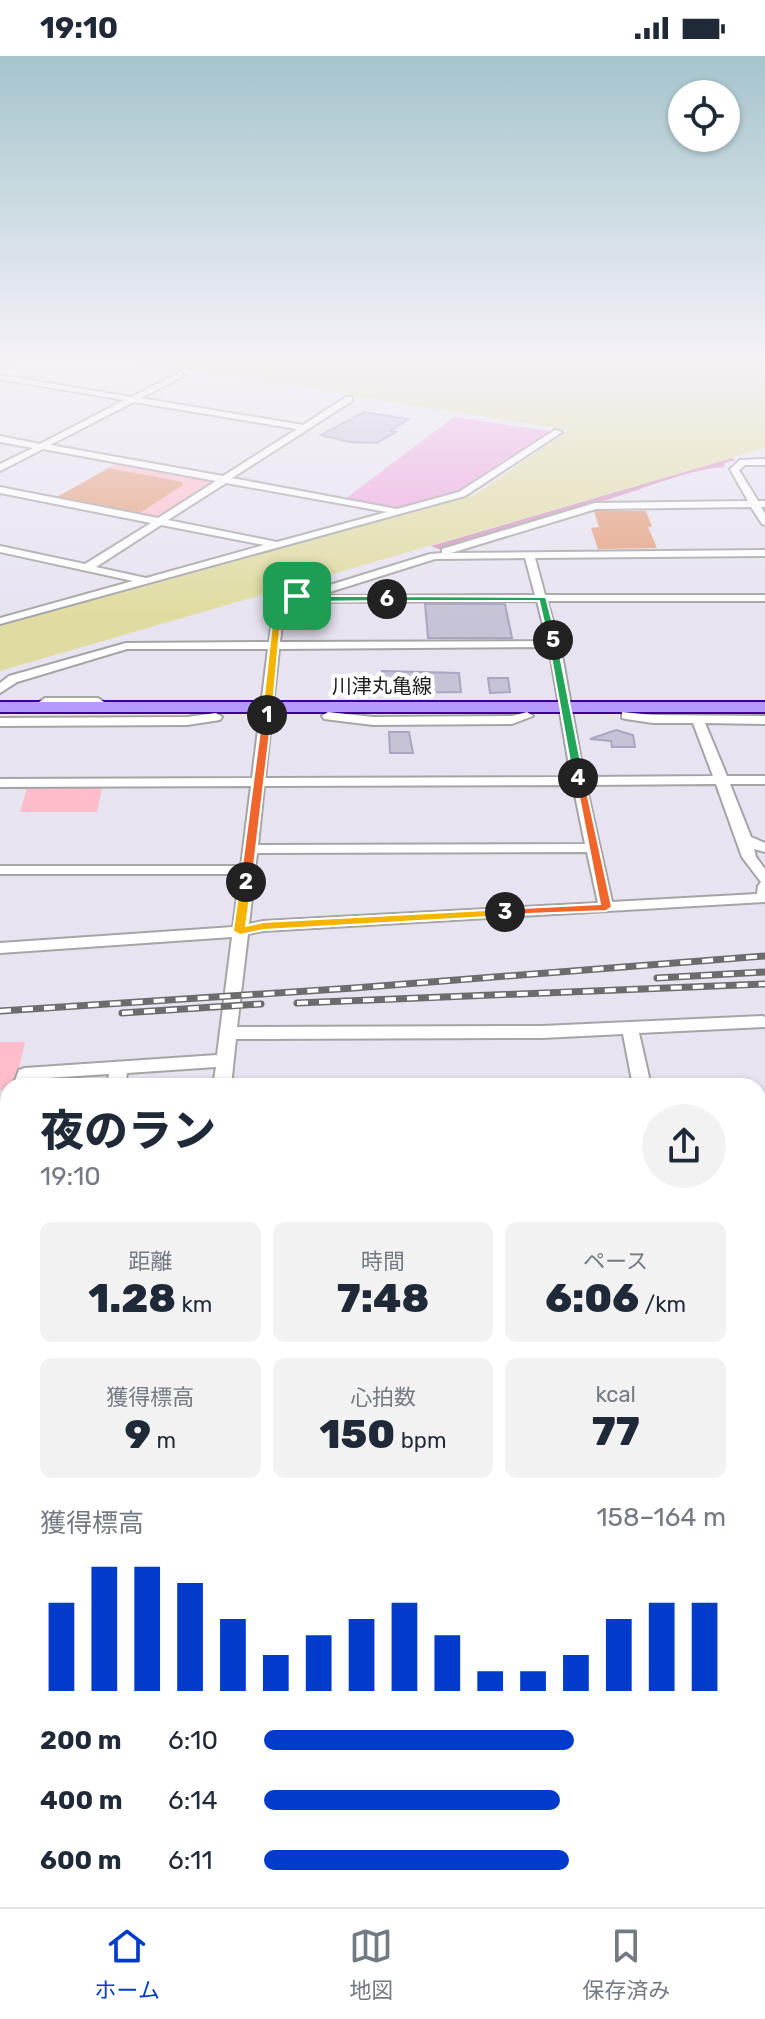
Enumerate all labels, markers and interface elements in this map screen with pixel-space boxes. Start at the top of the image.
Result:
text: 19:10 [40,10,118,46]
map controls [668,80,740,152]
button: locate [668,80,740,152]
pin [263,562,331,630]
icon: arrive [275,574,319,618]
pin: 6 [367,579,407,619]
text: 6 [380,585,394,612]
pin: 5 [533,620,573,660]
text: 5 [546,626,560,653]
street label: 川津丸亀線 [332,674,432,698]
pin: 1 [247,695,287,735]
text: 1 [262,701,272,728]
pin: 4 [558,758,598,798]
text: 4 [570,764,586,791]
pin: 2 [226,862,266,902]
text: 2 [239,868,253,895]
pin: 3 [485,892,525,932]
text: 3 [498,898,512,925]
button: share [642,1104,726,1188]
text: 夜のラン [40,1105,216,1157]
text: 19:10 [40,1161,101,1192]
text: 距離 [128,1248,172,1275]
text: 時間 [361,1248,405,1275]
text: ペース [583,1248,648,1275]
text: 1.28 [88,1275,176,1322]
text: 7:48 [337,1275,429,1322]
text: 6:06 [545,1275,639,1322]
text: km [176,1291,212,1318]
text: /km [639,1291,686,1318]
text: kcal [595,1381,636,1408]
text: 獲得標高 [106,1384,194,1411]
text: 心拍数 [350,1384,416,1411]
text: 77 [592,1408,640,1455]
text: 9 [125,1411,151,1458]
text: 150 [320,1411,395,1458]
text: m [151,1427,176,1454]
text: bpm [395,1427,446,1454]
text: 158–164 m [596,1502,726,1533]
text: 獲得標高 [40,1508,144,1539]
text: 200 m [40,1725,122,1756]
text: 6:10 [168,1725,218,1756]
text: 400 m [40,1785,122,1816]
text: 6:14 [168,1785,218,1816]
text: 600 m [40,1845,122,1876]
text: 6:11 [168,1845,213,1876]
tab: ホーム [95,1924,160,2004]
tab: 地図 [349,1924,393,2004]
tab: 保存済み [582,1924,670,2004]

